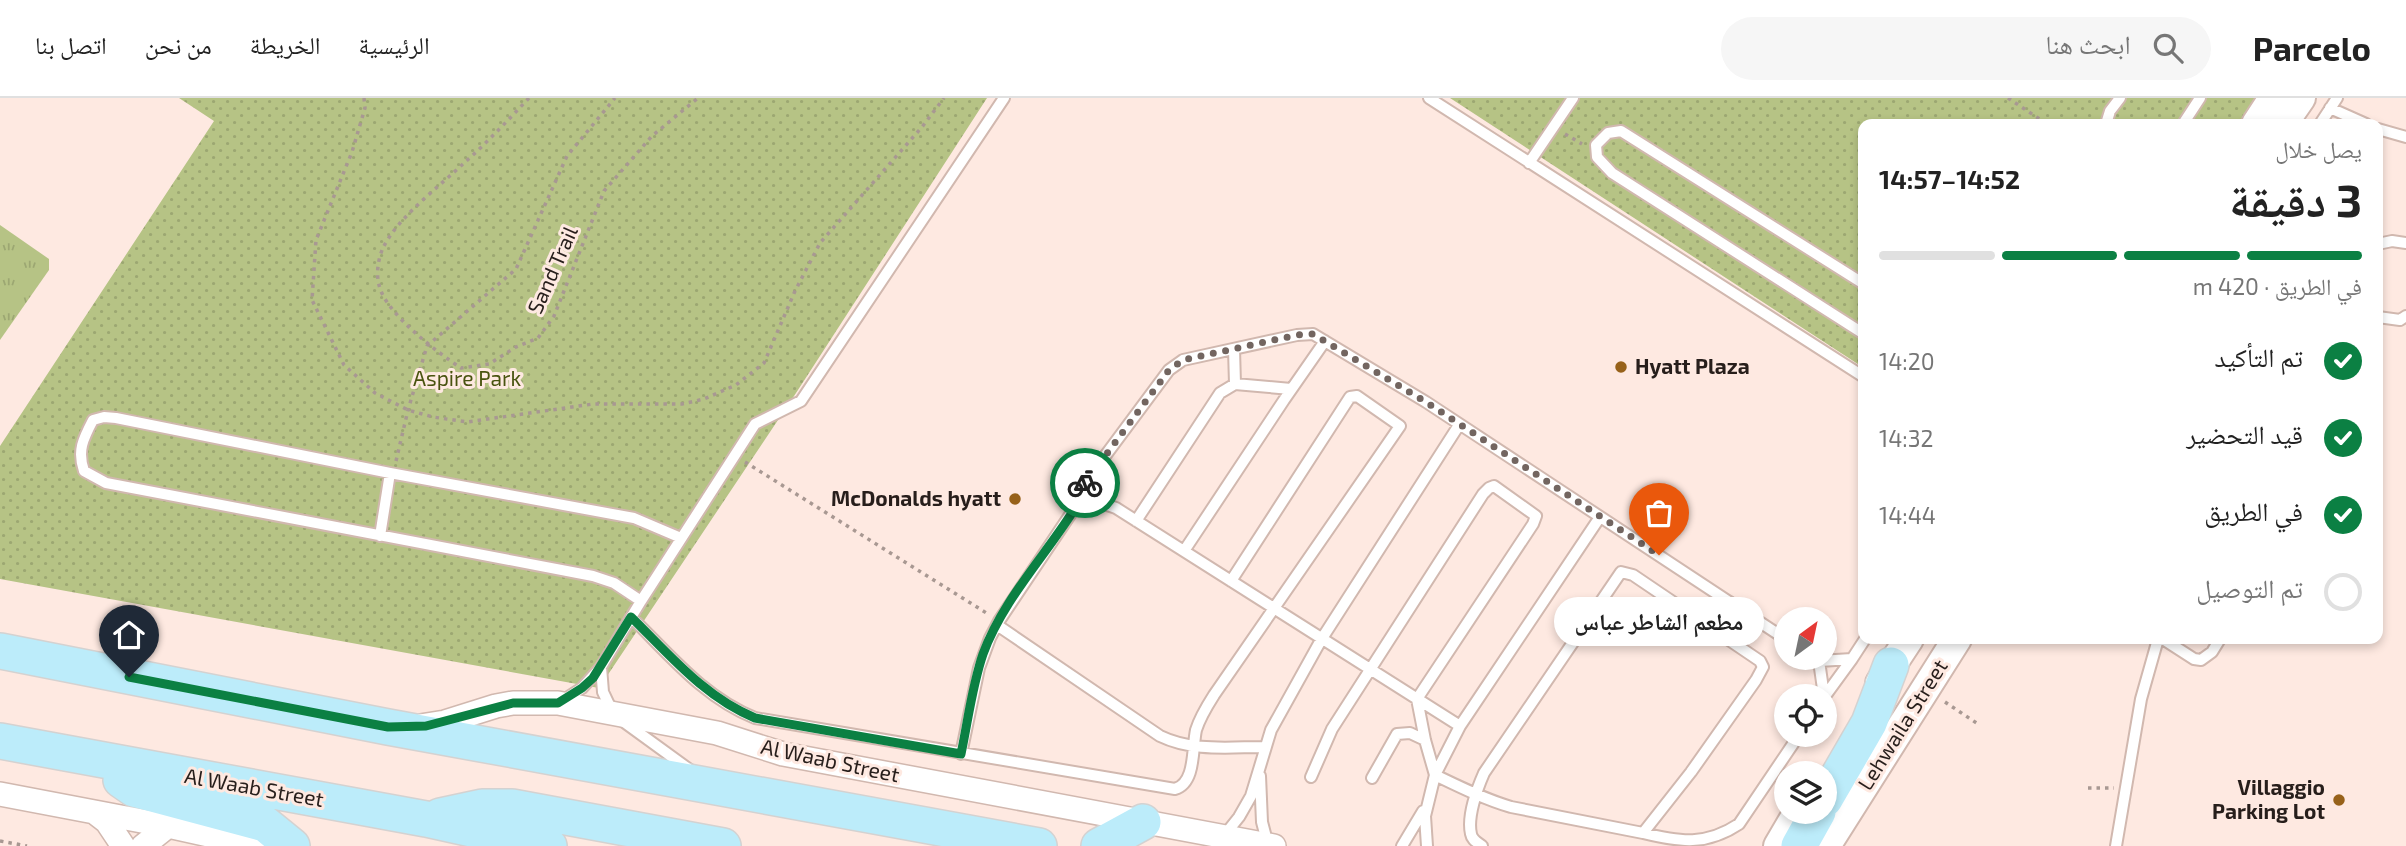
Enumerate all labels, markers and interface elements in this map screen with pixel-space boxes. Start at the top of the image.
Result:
search box [1721,17,2211,80]
text: ابحث هنا [2046,28,2131,59]
text: Parcelo [2253,28,2371,68]
icon: search [2149,29,2187,67]
text: اتصل بنا [35,30,107,59]
text: من نحن [145,30,212,59]
text: الخريطة [250,30,320,59]
text: الرئيسية [358,30,430,59]
text: يصل خلال [2275,135,2362,163]
text: 14:52–14:57 [1879,163,2020,194]
text: 3 دقيقة [2229,171,2362,226]
street label: Sand Trail [521,221,582,317]
text: في الطريق · 420 m [2193,272,2362,300]
text: تم التأكيد [2214,341,2303,372]
icon: check [2324,342,2362,380]
text: 14:20 [1879,347,1935,375]
place label: Hyatt Plaza [1635,353,1750,379]
marker: Hyatt Plaza [1613,359,1629,375]
park label: Aspire Park [413,365,521,390]
text: قيد التحضير [2186,418,2303,449]
icon: check [2324,419,2362,457]
text: 14:32 [1879,424,1933,452]
courier [1050,448,1120,518]
icon: bike [1066,464,1104,502]
pin [1629,483,1689,555]
place label: McDonalds hyatt [831,485,1001,511]
marker: McDonalds hyatt [1007,491,1023,507]
icon: bag [1640,494,1678,532]
text: في الطريق [2204,495,2303,526]
icon: check [2324,496,2362,534]
text: 14:44 [1879,501,1936,529]
text: تم التوصيل [2196,572,2303,603]
callout: مطعم الشاطر عباس [1554,597,1764,646]
pin [99,605,159,677]
text: مطعم الشاطر عباس [1575,607,1743,635]
north arrow [1774,607,1838,670]
map controls [1774,607,1837,824]
icon: home [110,616,148,654]
street label: Lehwaila Street [1852,654,1952,794]
button: locate [1774,684,1837,747]
street label: Al Waab Street [759,733,902,786]
button: layers [1774,761,1837,824]
street label: Al Waab Street [183,762,326,811]
place label: Villaggio Parking Lot [2212,774,2325,823]
marker: Villaggio Parking Lot [2331,792,2347,808]

